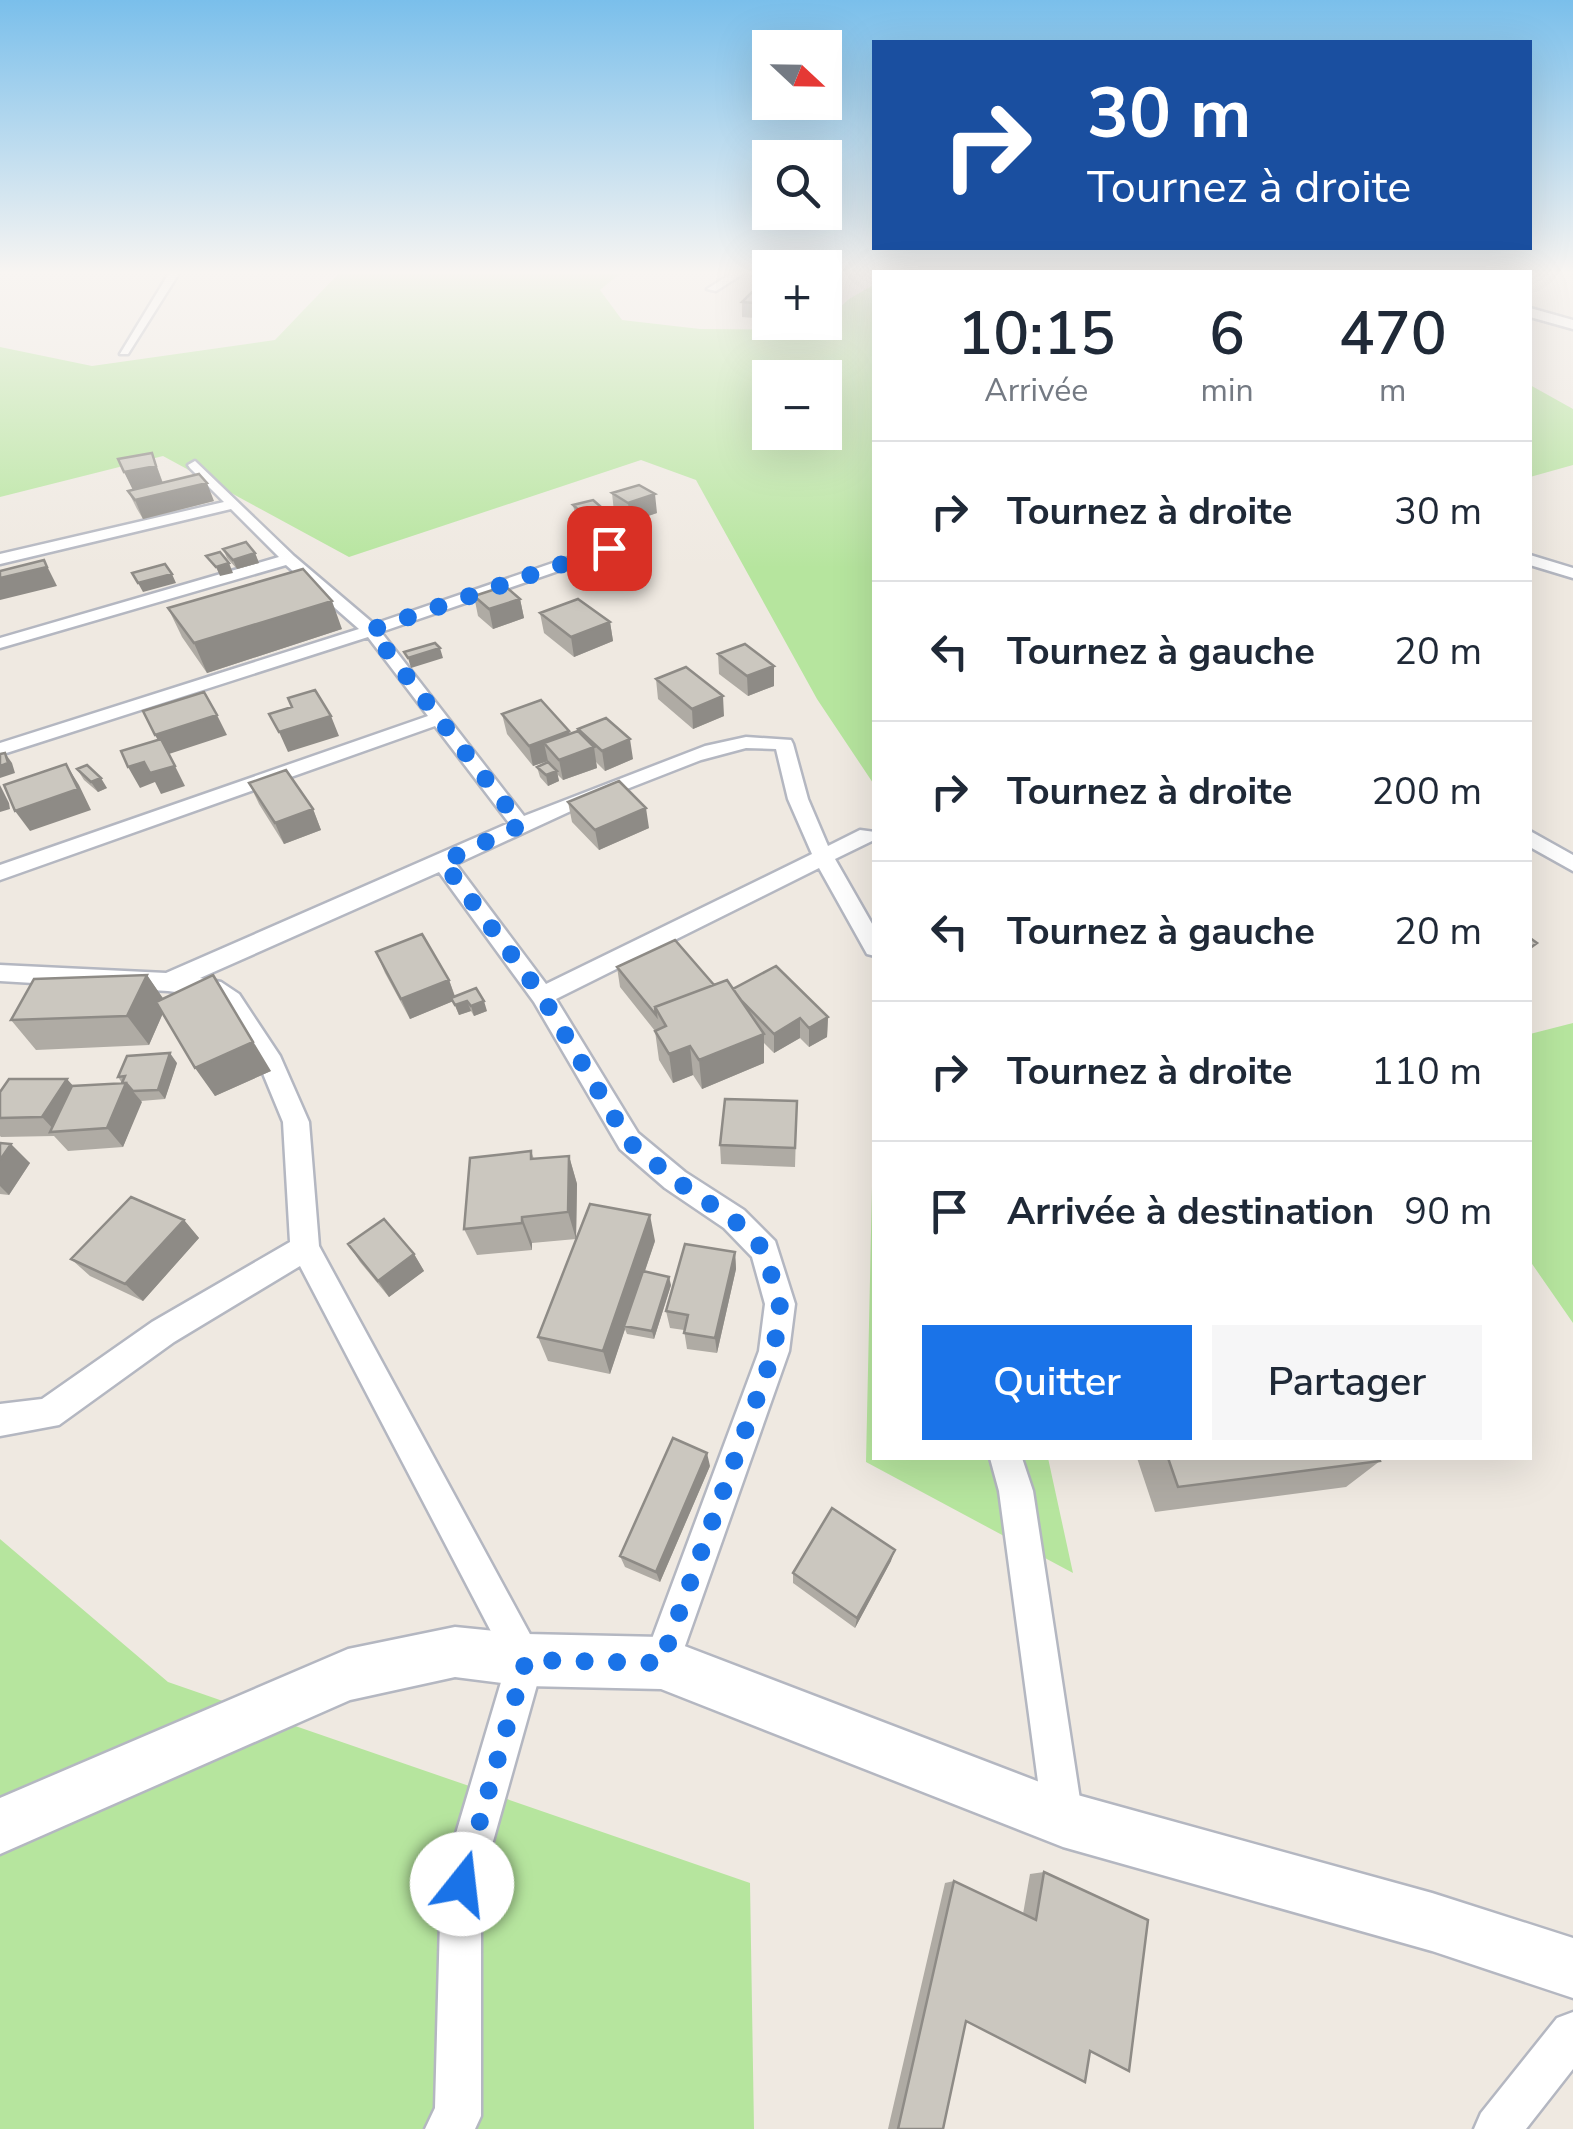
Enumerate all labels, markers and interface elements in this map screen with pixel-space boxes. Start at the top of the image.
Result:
north arrow [752,30,842,120]
map controls [752,30,842,450]
text: 30 m [1087,66,1251,162]
icon: right [922,80,1052,210]
button: search [752,140,842,230]
text: Tournez à droite [1087,157,1411,218]
button: + [752,250,842,340]
text: 10:15 [957,293,1115,375]
text: 6 [1209,293,1245,375]
text: 470 [1339,293,1447,375]
button: − [752,360,842,450]
text: Arrivée [984,369,1088,412]
text: min [1201,369,1254,412]
text: m [1379,369,1407,412]
icon: right [922,484,977,539]
text: Tournez à droite [1007,486,1292,537]
text: 30 m [1394,486,1482,537]
pin [567,506,652,591]
icon: arrive [582,521,637,576]
icon: left [922,624,977,679]
text: Tournez à gauche [1007,626,1315,677]
text: 20 m [1394,626,1482,677]
icon: right [922,764,977,819]
text: Tournez à droite [1007,766,1292,817]
text: 200 m [1371,766,1482,817]
icon: left [922,904,977,959]
text: Tournez à gauche [1007,906,1315,957]
text: 20 m [1394,906,1482,957]
icon: right [922,1044,977,1099]
text: Tournez à droite [1007,1046,1292,1097]
text: 110 m [1371,1046,1482,1097]
icon: arrive [922,1184,977,1239]
text: Arrivée à destination [1007,1186,1374,1237]
text: 90 m [1404,1186,1492,1237]
button: Quitter [922,1325,1192,1440]
button: Partager [1212,1325,1482,1440]
position arrow [410,1832,514,1936]

